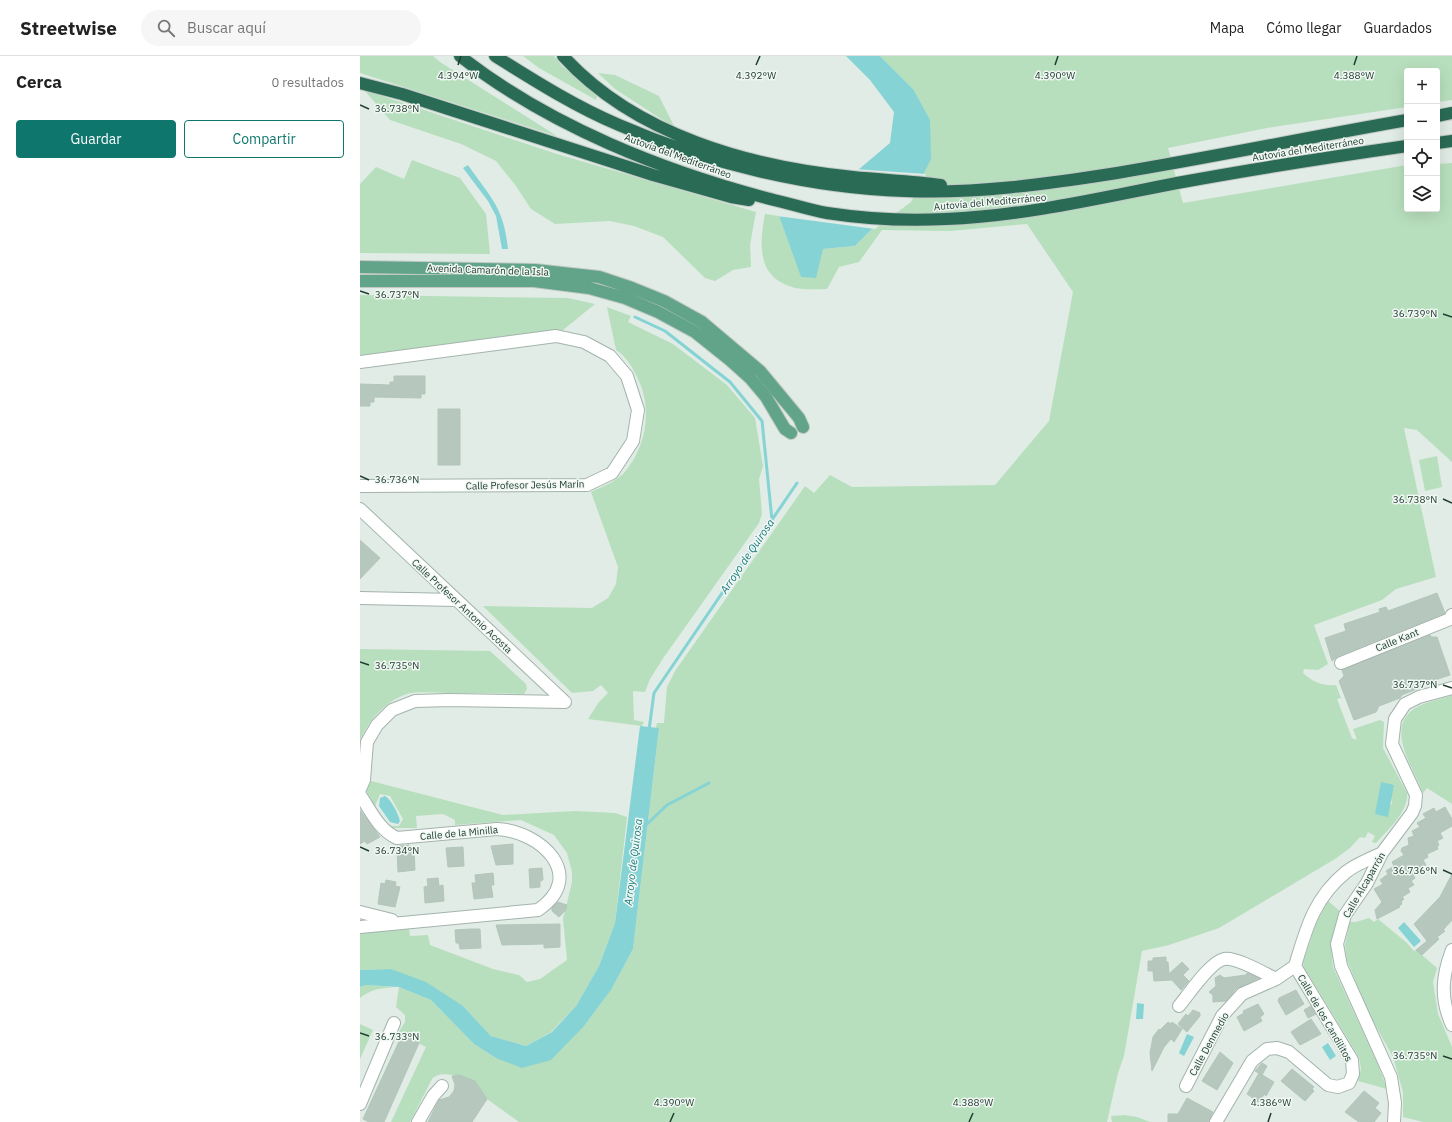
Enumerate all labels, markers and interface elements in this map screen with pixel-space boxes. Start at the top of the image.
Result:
search box [141,10,421,46]
text: Streetwise [20,16,117,40]
icon: search [155,17,177,39]
text: Buscar aquí [187,18,266,37]
text: Mapa [1210,19,1244,37]
text: Cómo llegar [1266,19,1341,37]
text: Guardados [1363,19,1432,37]
map controls [1404,68,1440,212]
button: + [1404,68,1440,104]
text: 4.394°W [438,69,478,82]
text: 4.392°W [736,69,776,82]
text: 4.390°W [1035,69,1075,82]
text: 4.388°W [1334,69,1374,82]
text: Cerca [16,71,62,93]
text: 0 resultados [271,74,344,91]
text: 36.738°N [375,102,419,115]
button: − [1404,104,1440,140]
button: Guardar [16,120,176,158]
button: Compartir [184,120,344,158]
street label: Autovía del Mediterráneo [623,131,734,182]
street label: Autovía del Mediterráneo [1251,134,1365,164]
button: locate [1404,140,1440,176]
button: layers [1404,176,1440,212]
street label: Autovía del Mediterráneo [933,191,1047,213]
street label: Avenida Camarón de la Isla [427,261,550,279]
text: 36.737°N [375,288,419,301]
text: 36.739°N [1393,307,1437,320]
text: 36.736°N [375,473,419,486]
street label: Calle Profesor Jesús Marín [466,477,584,493]
text: 36.738°N [1393,493,1437,506]
water label: Arroyo de Quirosa [716,516,777,597]
street label: Calle Profesor Antonio Acosta [409,556,516,657]
street label: Calle Kant [1373,625,1421,655]
text: 36.735°N [375,659,419,672]
text: 36.737°N [1393,678,1437,691]
water label: Arroyo de Quirosa [621,818,645,907]
street label: Calle de la Minilla [419,823,499,843]
text: 36.734°N [375,844,419,857]
street label: Calle Alcaparrón [1340,850,1388,920]
text: 36.736°N [1393,864,1437,877]
street label: Calle de los Candilitos [1295,972,1355,1064]
street label: Calle Denmedio [1186,1010,1232,1078]
text: 36.733°N [375,1030,419,1043]
text: 36.735°N [1393,1049,1437,1062]
text: 4.390°W [654,1096,694,1109]
text: 4.388°W [953,1096,993,1109]
text: 4.386°W [1251,1096,1291,1109]

